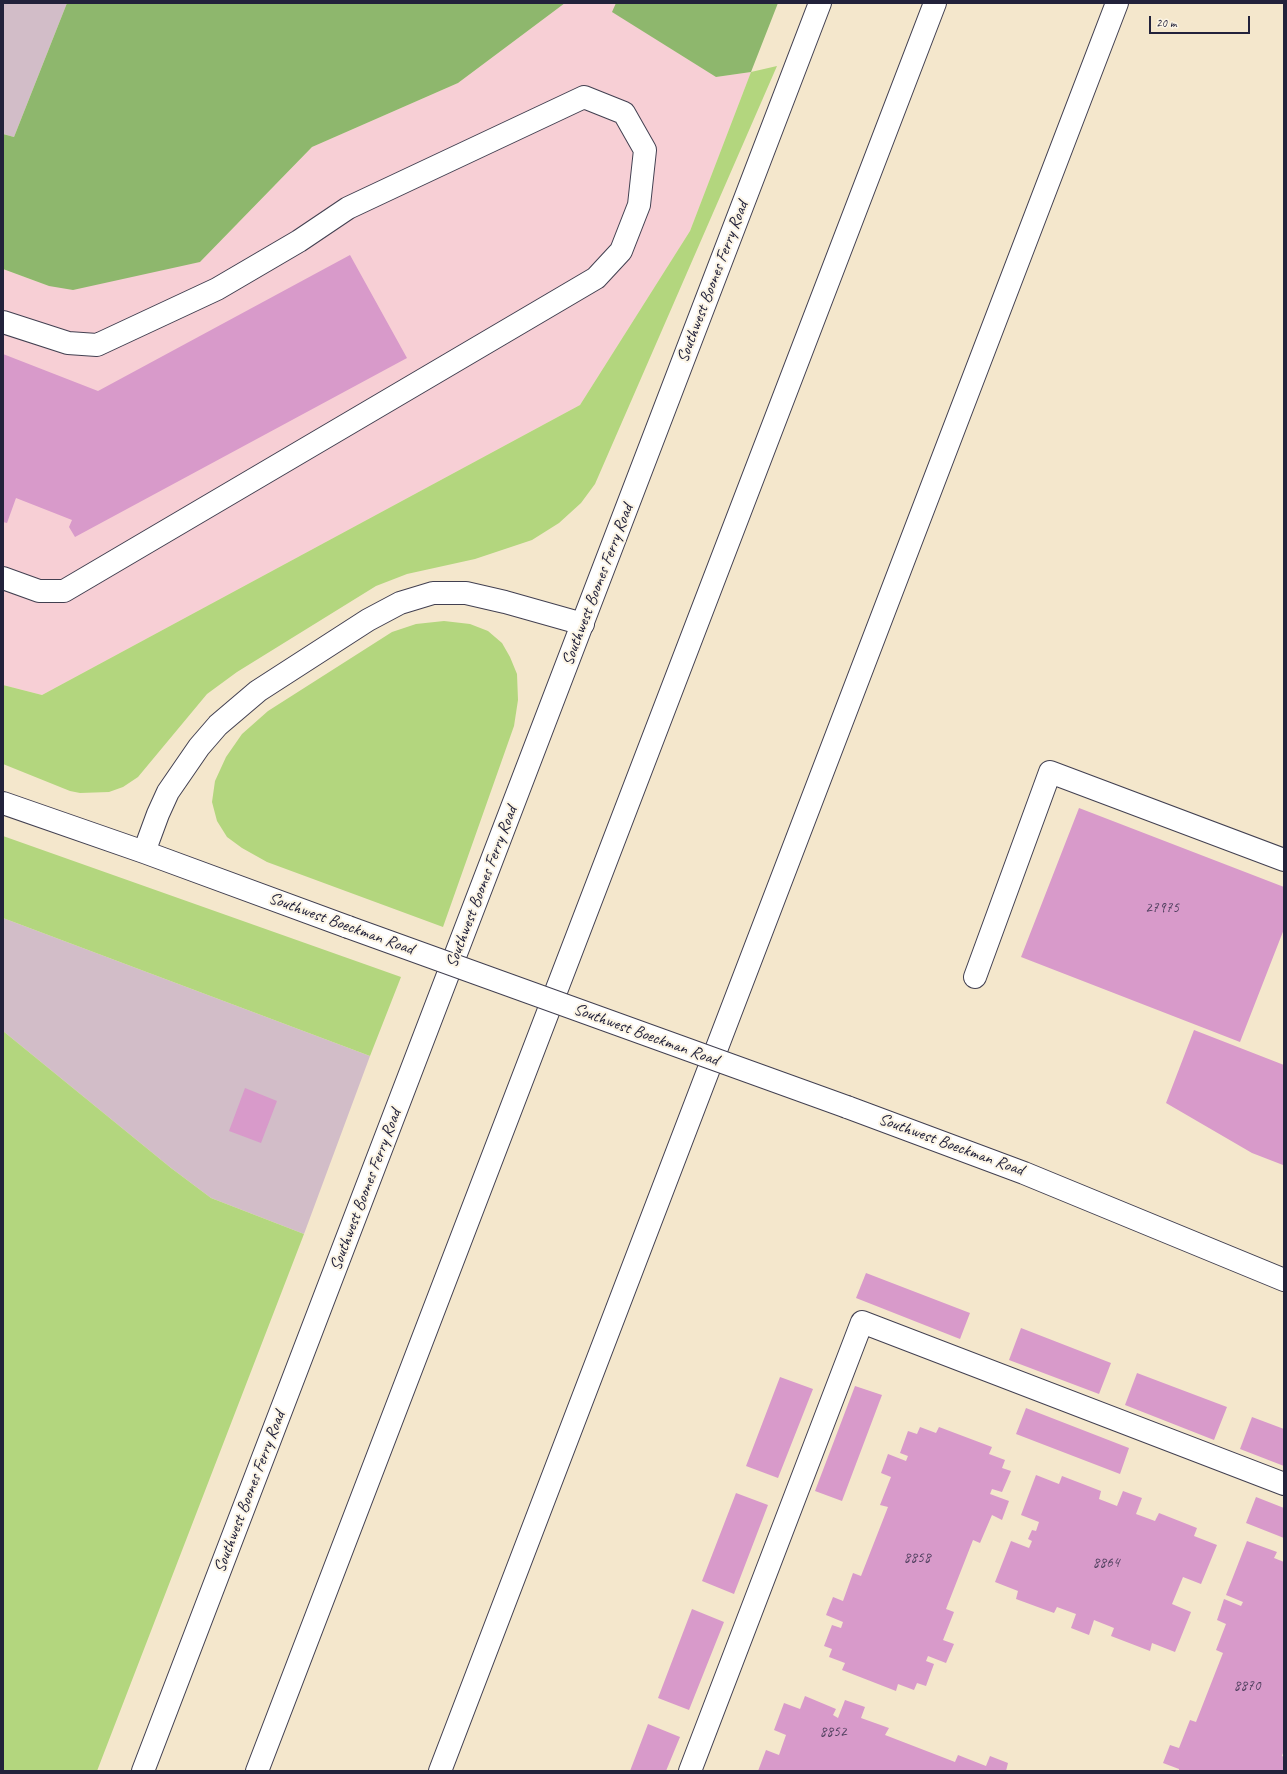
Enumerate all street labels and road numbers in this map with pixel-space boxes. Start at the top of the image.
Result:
street label: Southwest Boones Ferry Road [673,198,753,366]
street label: Southwest Boones Ferry Road [558,501,638,669]
street label: Southwest Boones Ferry Road [442,803,522,971]
street label: Southwest Boeckman Road [266,888,416,960]
street label: Southwest Boeckman Road [571,999,721,1071]
street label: Southwest Boones Ferry Road [326,1106,406,1274]
street label: Southwest Boeckman Road [876,1109,1026,1181]
street label: Southwest Boones Ferry Road [210,1408,290,1576]

